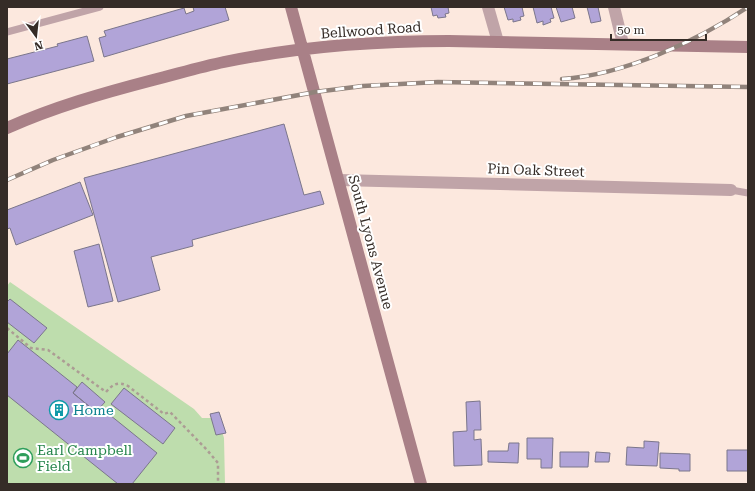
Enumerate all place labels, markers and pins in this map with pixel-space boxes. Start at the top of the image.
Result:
building icon: Home [48,399,70,421]
place label: Home [73,402,114,418]
place label: Earl Campbell Field [37,442,133,474]
sports icon: Earl Campbell Field [12,447,34,469]

